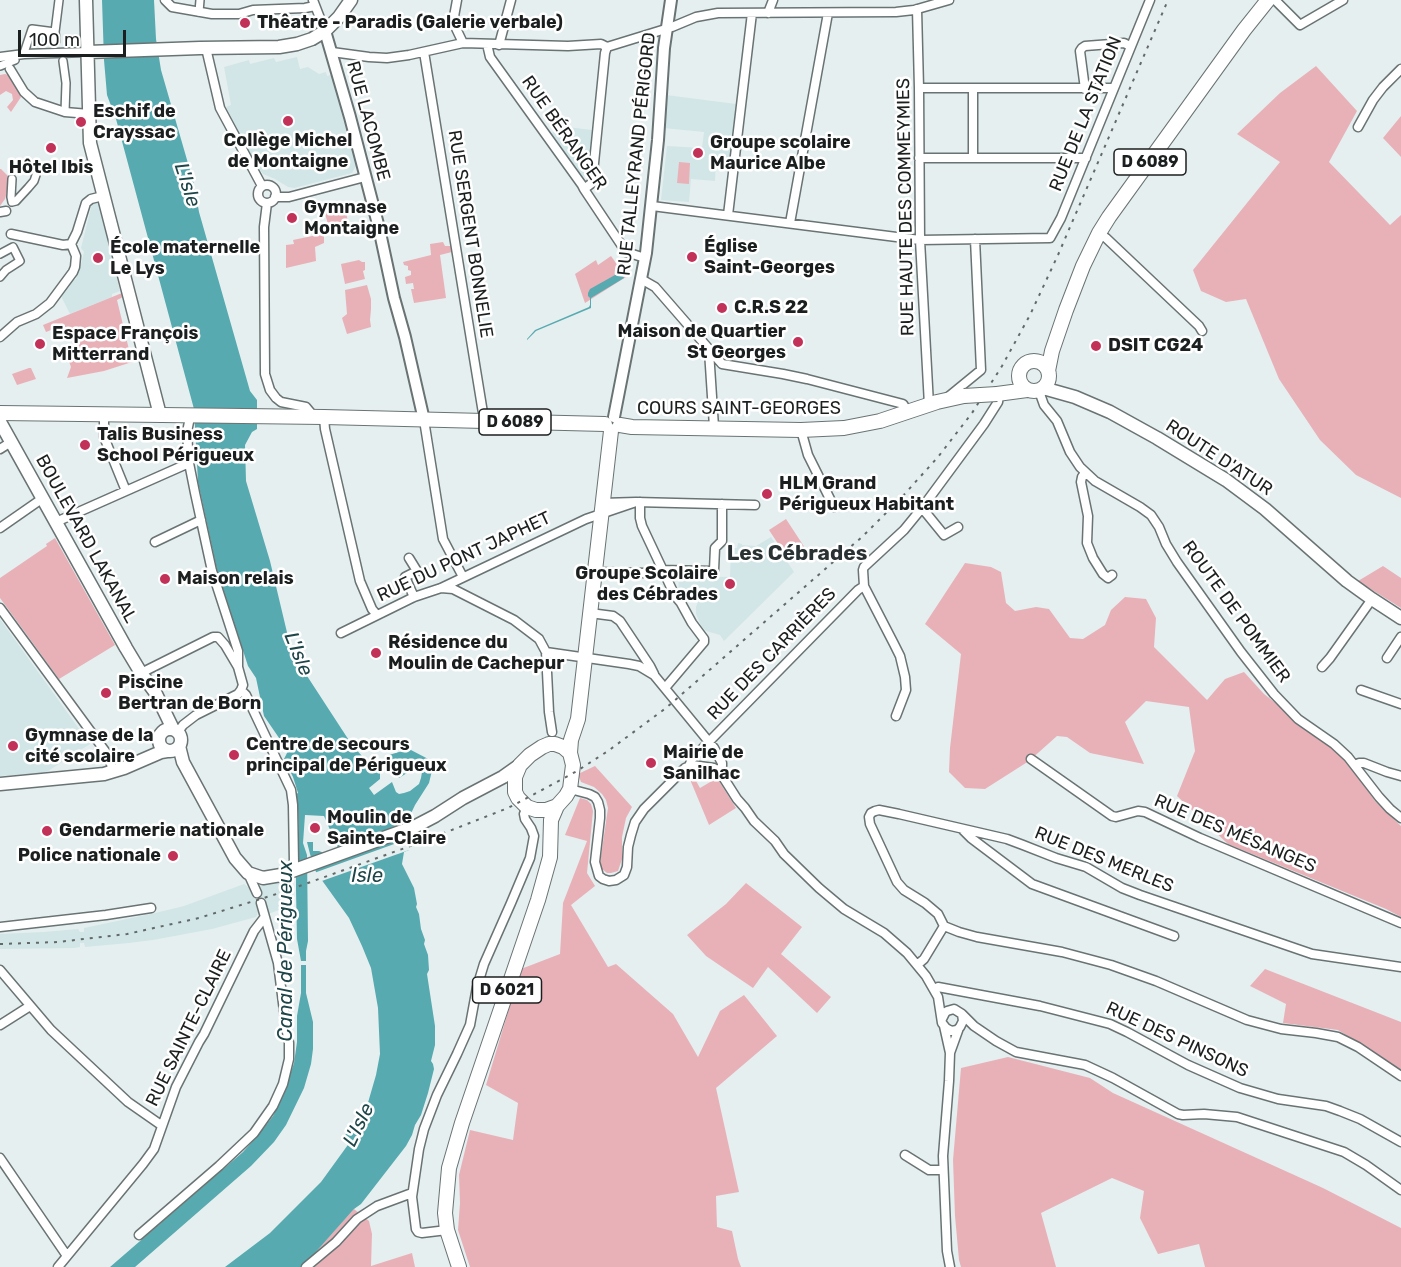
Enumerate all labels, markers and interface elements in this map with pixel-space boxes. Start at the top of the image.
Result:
place label: Thêatre - Paradis (Galerie verbale) [257,12,563,34]
marker: Thêatre - Paradis (Galerie verbale) [238,16,252,30]
scale bar [21,18,129,56]
text: 100 m [29,29,80,51]
street label: RUE TALLEYRAND PÉRIGORD [613,31,661,277]
street label: RUE DE LA STATION [1045,33,1127,195]
street label: RUE LACOMBE [342,59,394,183]
street label: RUE BÉRANGER [517,72,611,194]
street label: RUE HAUTE DES COMMEYMIES [893,78,919,336]
place label: Eschif de Crayssac [93,101,176,144]
marker: Collège Michel de Montaigne [281,114,295,128]
marker: Eschif de Crayssac [74,115,88,129]
street label: RUE SERGENT BONNELIE [443,129,497,339]
place label: Collège Michel de Montaigne [224,130,352,172]
place label: Groupe scolaire Maurice Albe [710,132,851,174]
marker: Hôtel Ibis [44,141,58,155]
marker: Groupe scolaire Maurice Albe [691,146,705,160]
road number: D 6089 [1114,149,1186,175]
place label: Hôtel Ibis [9,157,93,179]
water label: L'Isle [169,160,205,210]
place label: Gymnase Montaigne [304,197,399,240]
marker: Gymnase Montaigne [285,211,299,225]
place label: Église Saint-Georges [704,236,835,278]
place label: École maternelle Le Lys [110,237,260,280]
marker: Église Saint-Georges [685,250,699,264]
marker: École maternelle Le Lys [91,251,105,265]
place label: C.R.S 22 [734,297,808,319]
marker: C.R.S 22 [715,301,729,315]
place label: Maison de Quartier St Georges [618,321,786,364]
place label: Espace François Mitterrand [52,323,198,366]
marker: Maison de Quartier St Georges [791,335,805,349]
place label: DSIT CG24 [1108,335,1203,357]
marker: Espace François Mitterrand [33,337,47,351]
marker: DSIT CG24 [1089,339,1103,353]
street label: COURS SAINT-GEORGES [637,398,841,420]
road number: D 6089 [479,409,551,435]
street label: ROUTE D'ATUR [1162,415,1276,501]
place label: Talis Business School Périgueux [97,424,254,466]
marker: Talis Business School Périgueux [78,438,92,452]
street label: BOULEVARD LAKANAL [31,451,141,627]
place label: HLM Grand Périgueux Habitant [779,473,954,516]
marker: HLM Grand Périgueux Habitant [760,487,774,501]
street label: RUE DU PONT JAPHET [374,507,554,607]
street label: ROUTE DE POMMIER [1177,537,1295,687]
district label: Les Cébrades [727,541,867,567]
place label: Groupe Scolaire des Cébrades [575,563,718,606]
place label: Maison relais [177,568,294,590]
marker: Maison relais [158,572,172,586]
marker: Groupe Scolaire des Cébrades [723,577,737,591]
street label: RUE DES CARRIÈRES [703,583,841,725]
water label: L'Isle [278,629,318,679]
place label: Résidence du Moulin de Cachepur [388,632,564,674]
marker: Résidence du Moulin de Cachepur [369,646,383,660]
place label: Piscine Bertran de Born [118,672,261,714]
marker: Piscine Bertran de Born [99,686,113,700]
place label: Gymnase de la cité scolaire [25,725,154,768]
place label: Centre de secours principal de Périgueux [246,734,447,777]
marker: Gymnase de la cité scolaire [6,739,20,753]
place label: Mairie de Sanilhac [663,742,744,784]
marker: Centre de secours principal de Périgueux [227,748,241,762]
marker: Mairie de Sanilhac [644,756,658,770]
street label: RUE DES MÉSANGES [1151,790,1319,878]
place label: Moulin de Sainte-Claire [327,807,446,850]
place label: Gendarmerie nationale [59,820,264,842]
marker: Moulin de Sainte-Claire [308,821,322,835]
street label: RUE DES MERLES [1031,822,1177,898]
marker: Gendarmerie nationale [40,824,54,838]
place label: Police nationale [18,845,161,867]
marker: Police nationale [166,849,180,863]
water label: Canal de Périgueux [274,860,298,1042]
water label: Isle [351,864,383,888]
street label: RUE SAINTE-CLAIRE [142,946,236,1110]
road number: D 6021 [472,977,542,1003]
street label: RUE DES PINSONS [1102,998,1252,1082]
water label: L'Isle [338,1099,380,1151]

